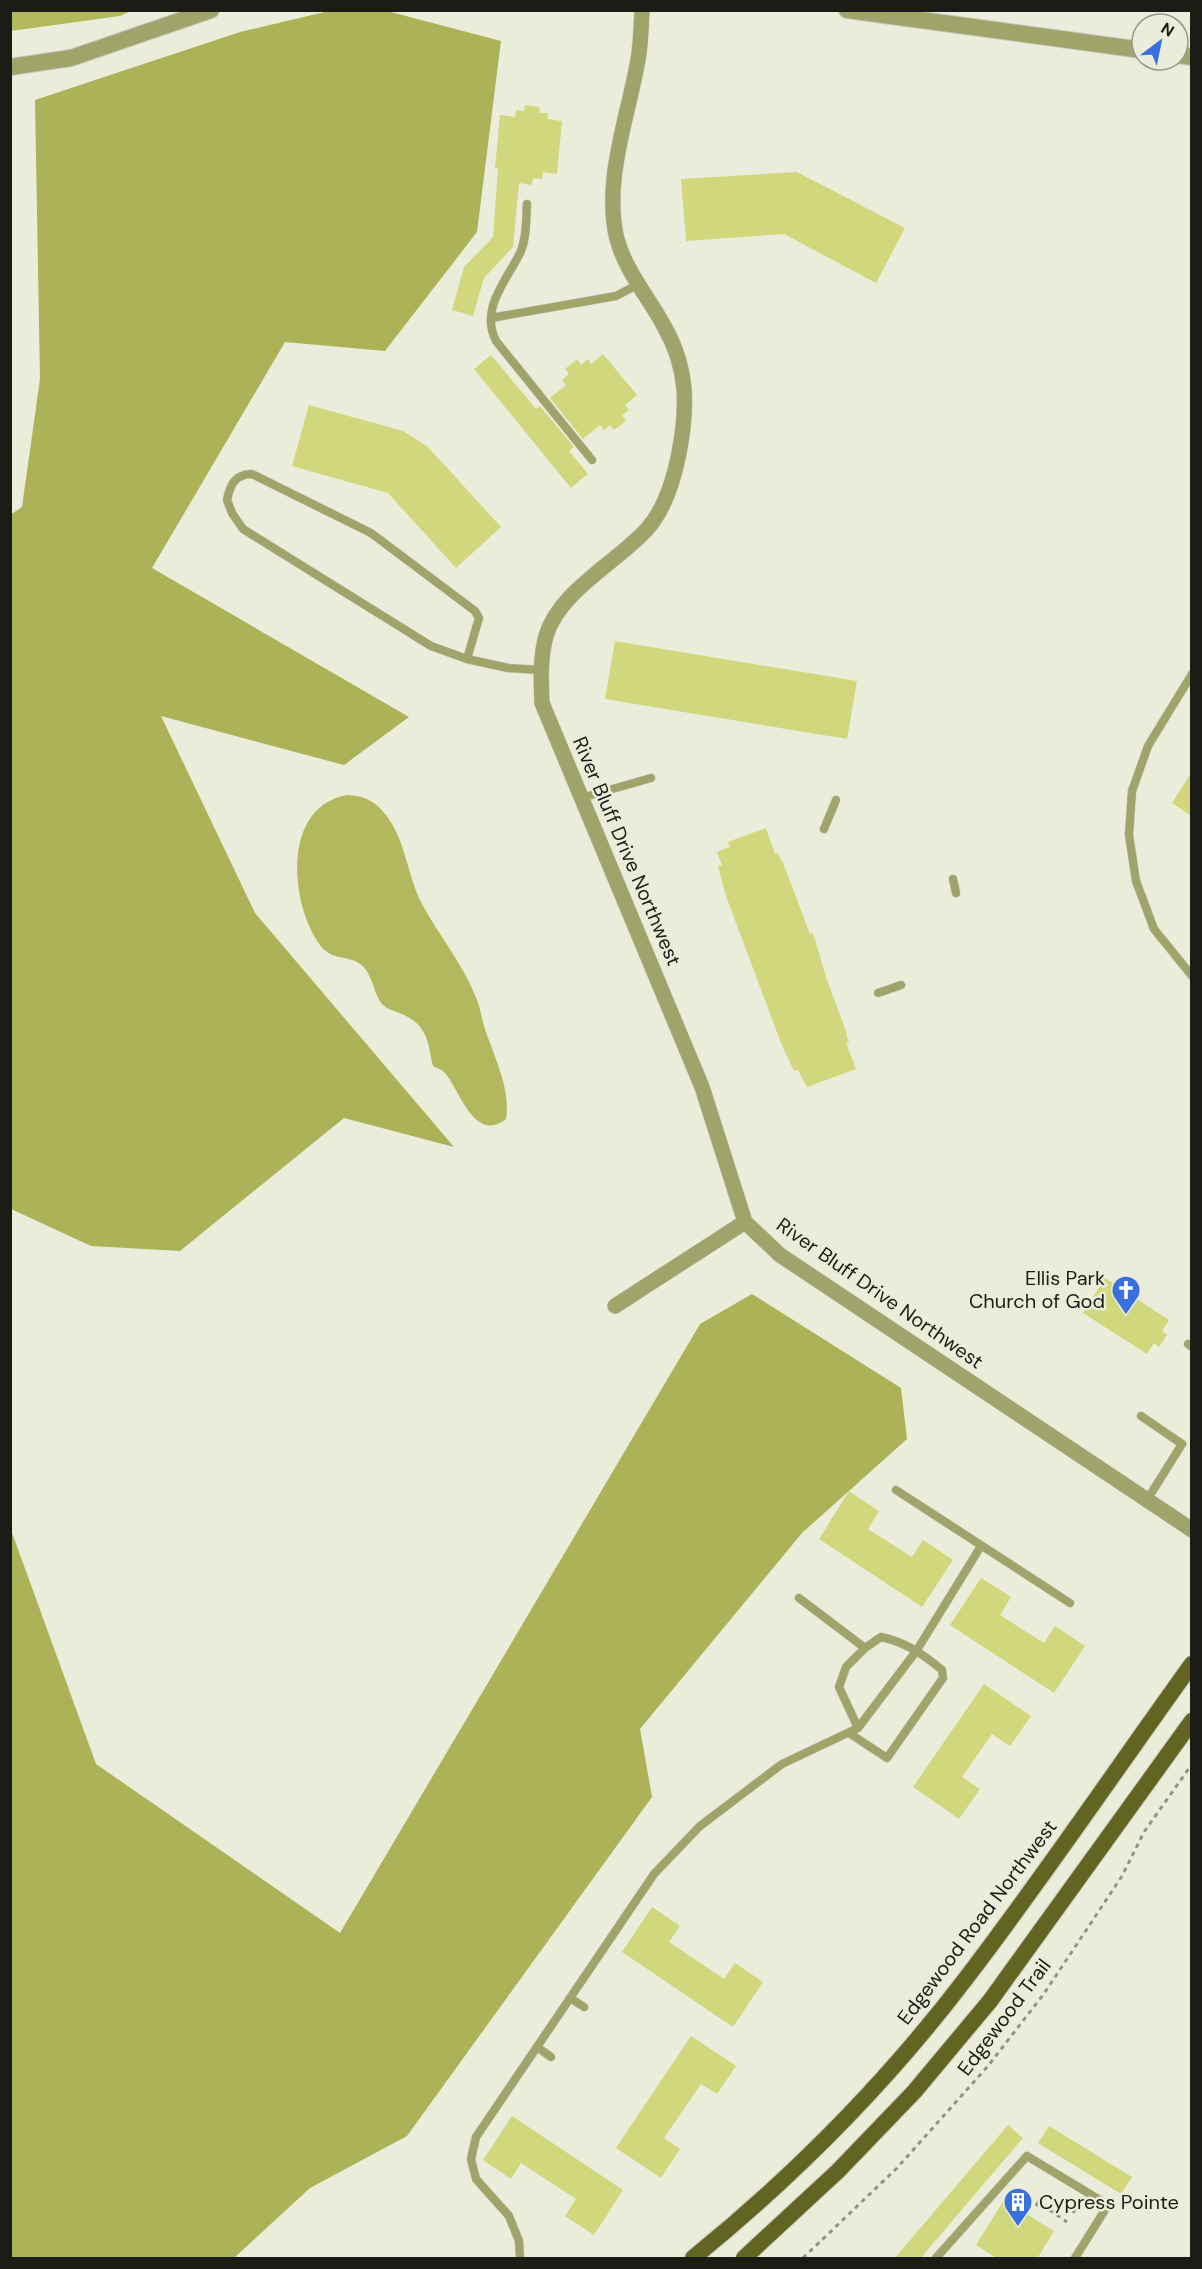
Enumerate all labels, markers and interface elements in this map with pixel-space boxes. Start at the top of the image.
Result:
north arrow [1130,12,1190,72]
text: N [1157,18,1178,42]
street label: River Bluff Drive Northwest [567,732,687,970]
street label: River Bluff Drive Northwest [772,1212,989,1374]
place label: Ellis Park Church of God [969,1265,1105,1314]
church icon: Ellis Park Church of God [1110,1274,1142,1316]
street label: Edgewood Road Northwest [891,1814,1063,2030]
street label: Edgewood Trail [952,1953,1056,2081]
building icon: Cypress Pointe [1002,2186,1034,2228]
place label: Cypress Pointe [1039,2189,1179,2215]

